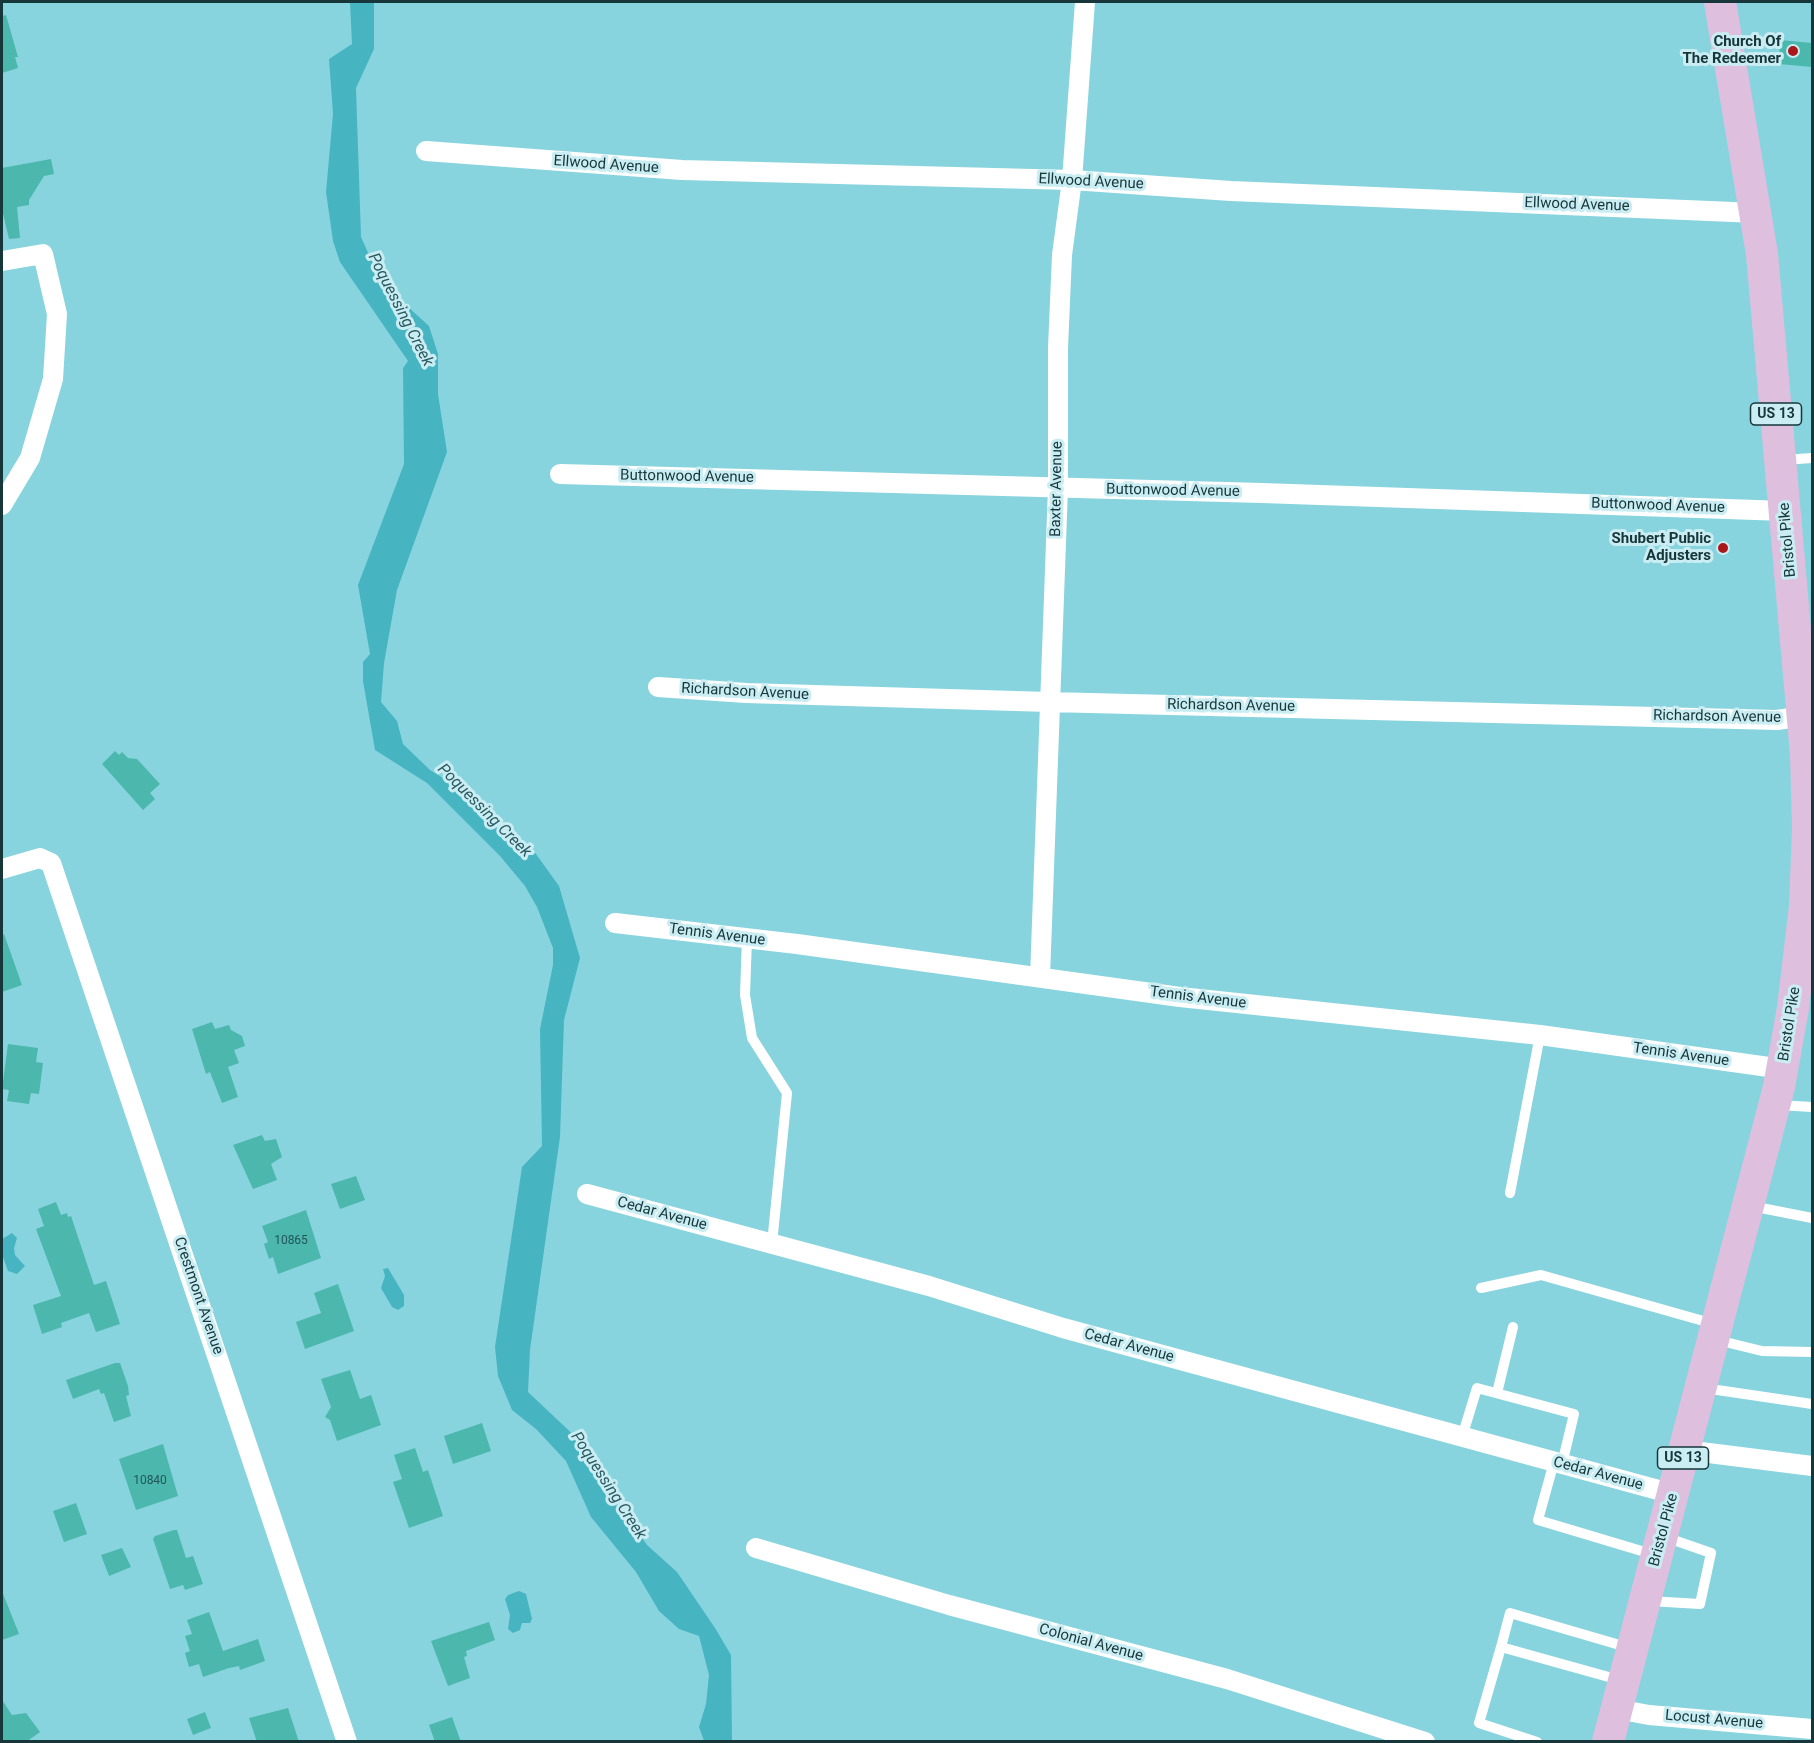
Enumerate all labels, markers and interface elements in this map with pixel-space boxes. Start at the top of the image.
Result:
place label: Church Of The Redeemer [1683,33,1781,68]
marker: Church Of The Redeemer [1786,44,1800,58]
street label: Ellwood Avenue [553,152,659,178]
street label: Ellwood Avenue [1038,170,1144,194]
street label: Ellwood Avenue [1524,194,1630,216]
water label: Poquessing Creek [363,250,437,370]
road number: US 13 [1750,403,1802,425]
street label: Baxter Avenue [1047,441,1067,537]
street label: Buttonwood Avenue [620,467,754,487]
street label: Buttonwood Avenue [1106,481,1240,501]
street label: Buttonwood Avenue [1591,495,1725,517]
street label: Bristol Pike [1776,502,1800,578]
place label: Shubert Public Adjusters [1612,530,1711,565]
marker: Shubert Public Adjusters [1716,541,1730,555]
street label: Richardson Avenue [681,680,809,704]
street label: Richardson Avenue [1167,696,1295,716]
street label: Richardson Avenue [1653,707,1781,727]
water label: Poquessing Creek [433,760,535,862]
street label: Tennis Avenue [668,920,766,950]
street label: Tennis Avenue [1149,983,1247,1013]
street label: Bristol Pike [1775,986,1805,1062]
street label: Tennis Avenue [1632,1039,1730,1071]
street label: Cedar Avenue [615,1193,709,1235]
house number: 10865 [274,1234,308,1248]
street label: Crestmont Avenue [169,1235,227,1357]
street label: Cedar Avenue [1082,1325,1176,1367]
water label: Poquessing Creek [566,1428,650,1544]
road number: US 13 [1658,1447,1708,1469]
street label: Cedar Avenue [1551,1453,1645,1495]
house number: 10840 [133,1474,167,1488]
street label: Bristol Pike [1646,1491,1682,1569]
street label: Colonial Avenue [1037,1620,1145,1666]
street label: Locust Avenue [1664,1707,1764,1733]

